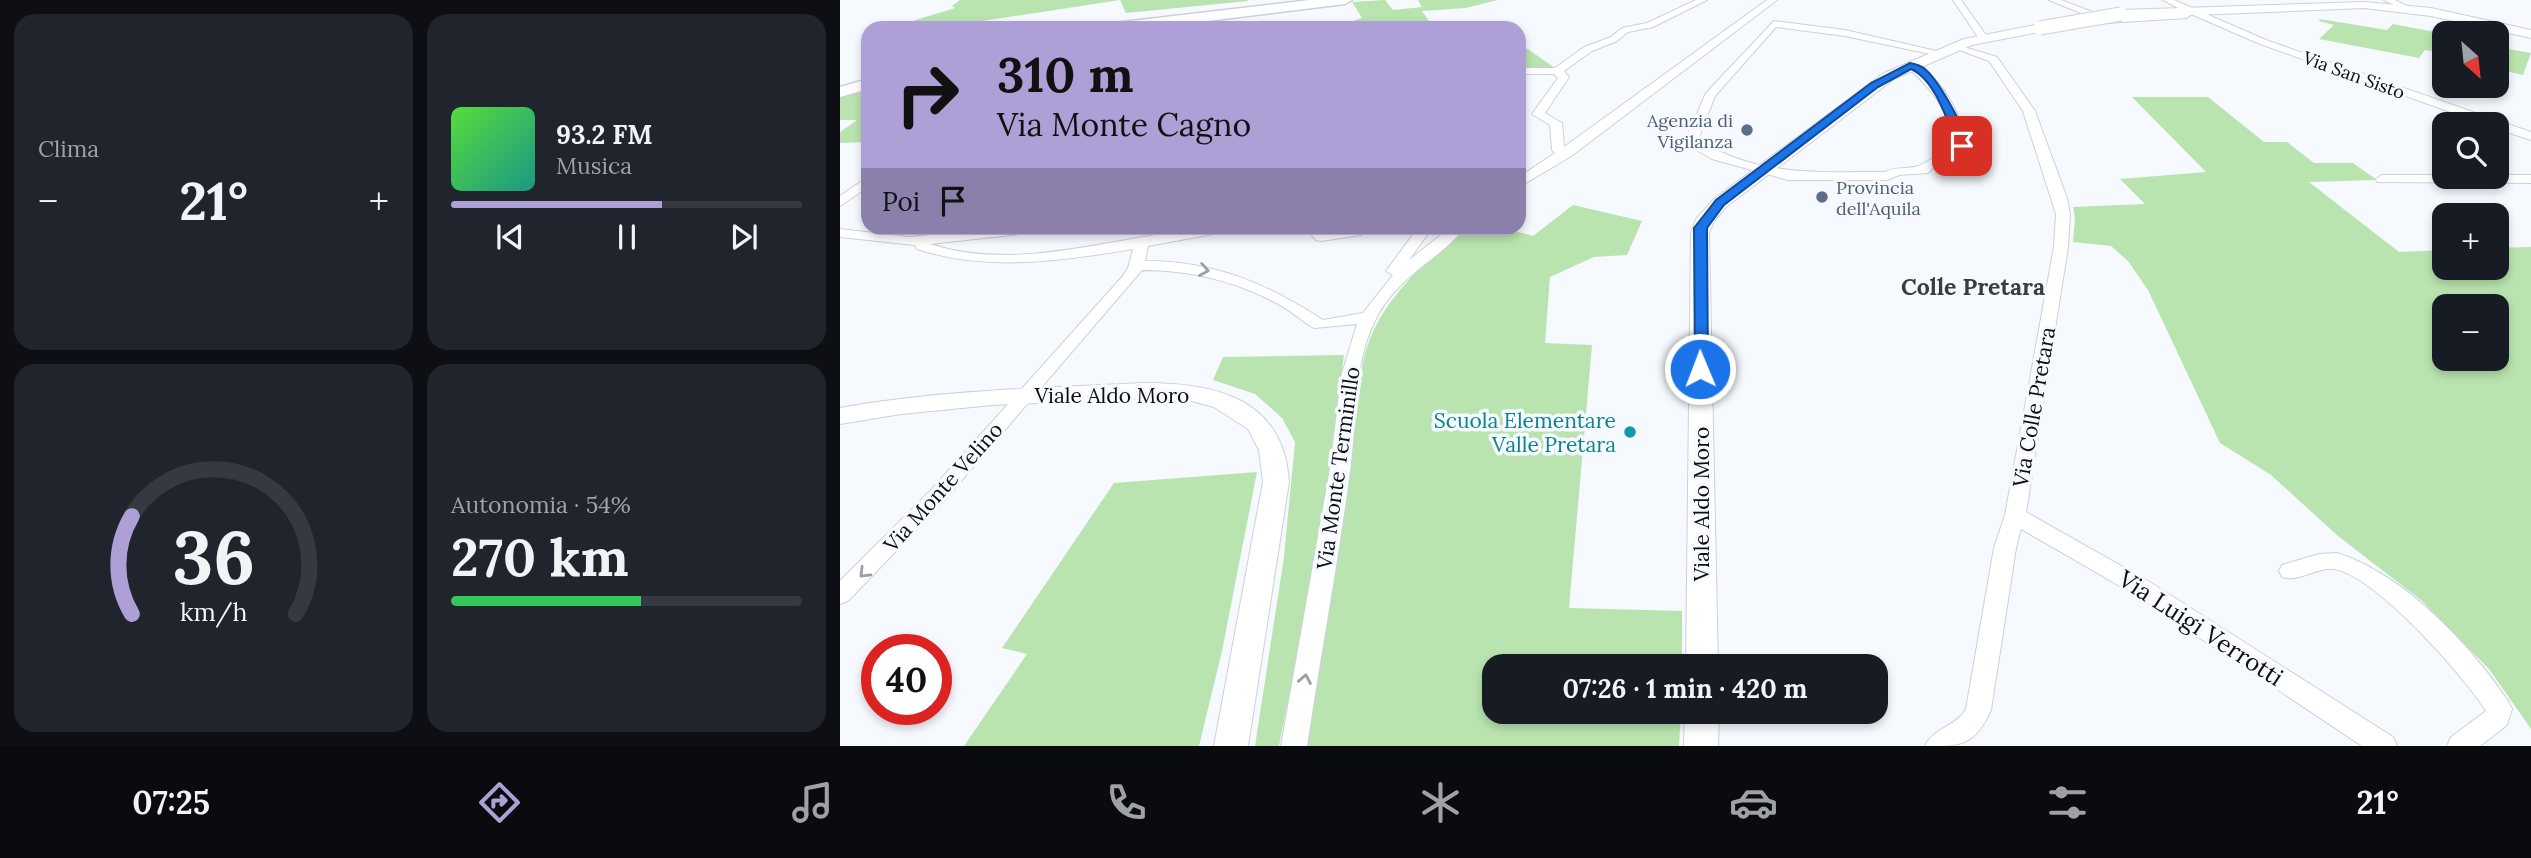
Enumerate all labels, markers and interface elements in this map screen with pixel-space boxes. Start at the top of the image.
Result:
north arrow [2432,21,2510,98]
map controls [2432,21,2509,371]
text: 310 m [997,43,1133,105]
street label: Via San Sisto [2299,46,2408,104]
icon: right [882,49,973,140]
text: Via Monte Cagno [997,104,1251,145]
place label: Agenzia di Vigilanza [1646,109,1733,153]
button: search [2432,112,2509,189]
pin [1932,116,1992,176]
text: 93.2 FM [556,118,652,151]
marker: Agenzia di Vigilanza [1739,122,1755,138]
icon: arrive [1943,127,1981,165]
text: Clima [38,134,99,163]
text: Musica [556,151,632,180]
text: 21° [179,168,248,234]
place label: Provincia dell'Aquila [1836,176,1921,220]
text: − [38,177,58,225]
text: + [369,177,389,225]
icon: arrive [934,182,972,220]
text: Poi [882,185,920,218]
marker: Provincia dell'Aquila [1814,189,1830,205]
button: + [2432,203,2509,280]
icon: previous [491,218,529,256]
icon: pause [608,218,646,256]
icon: next [725,218,763,256]
one-way arrow [1198,262,1210,277]
district label: Colle Pretara [1901,272,2045,301]
button: − [2432,294,2509,371]
street label: Via Colle Pretara [2006,324,2061,490]
position arrow [1663,332,1737,406]
street label: Via Monte Terminillo [1310,365,1366,572]
street label: Viale Aldo Moro [1034,382,1189,409]
place label: Scuola Elementare Valle Pretara [1434,407,1616,458]
street label: Via Monte Velino [877,416,1008,558]
marker: Scuola Elementare Valle Pretara [1622,424,1638,440]
street label: Viale Aldo Moro [1688,427,1715,582]
text: Autonomia · 54% [451,490,631,519]
text: 36 [172,511,255,604]
text: 270 km [451,524,629,590]
street label: Via Luigi Verrotti [2112,563,2289,693]
one-way arrow [859,565,872,578]
text: km/h [180,596,247,628]
speed limit sign: 40 [861,634,952,725]
text: 07:26 · 1 min · 420 m [1563,672,1807,705]
one-way arrow [1297,673,1312,685]
icon: directions [475,778,524,827]
icon: music [788,778,837,827]
icon: phone [1102,778,1151,827]
icon: climate [1416,778,1465,827]
icon: car [1729,778,1778,827]
icon: filters [2043,778,2092,827]
text: 07:25 [132,782,210,823]
text: 21° [2356,782,2399,823]

